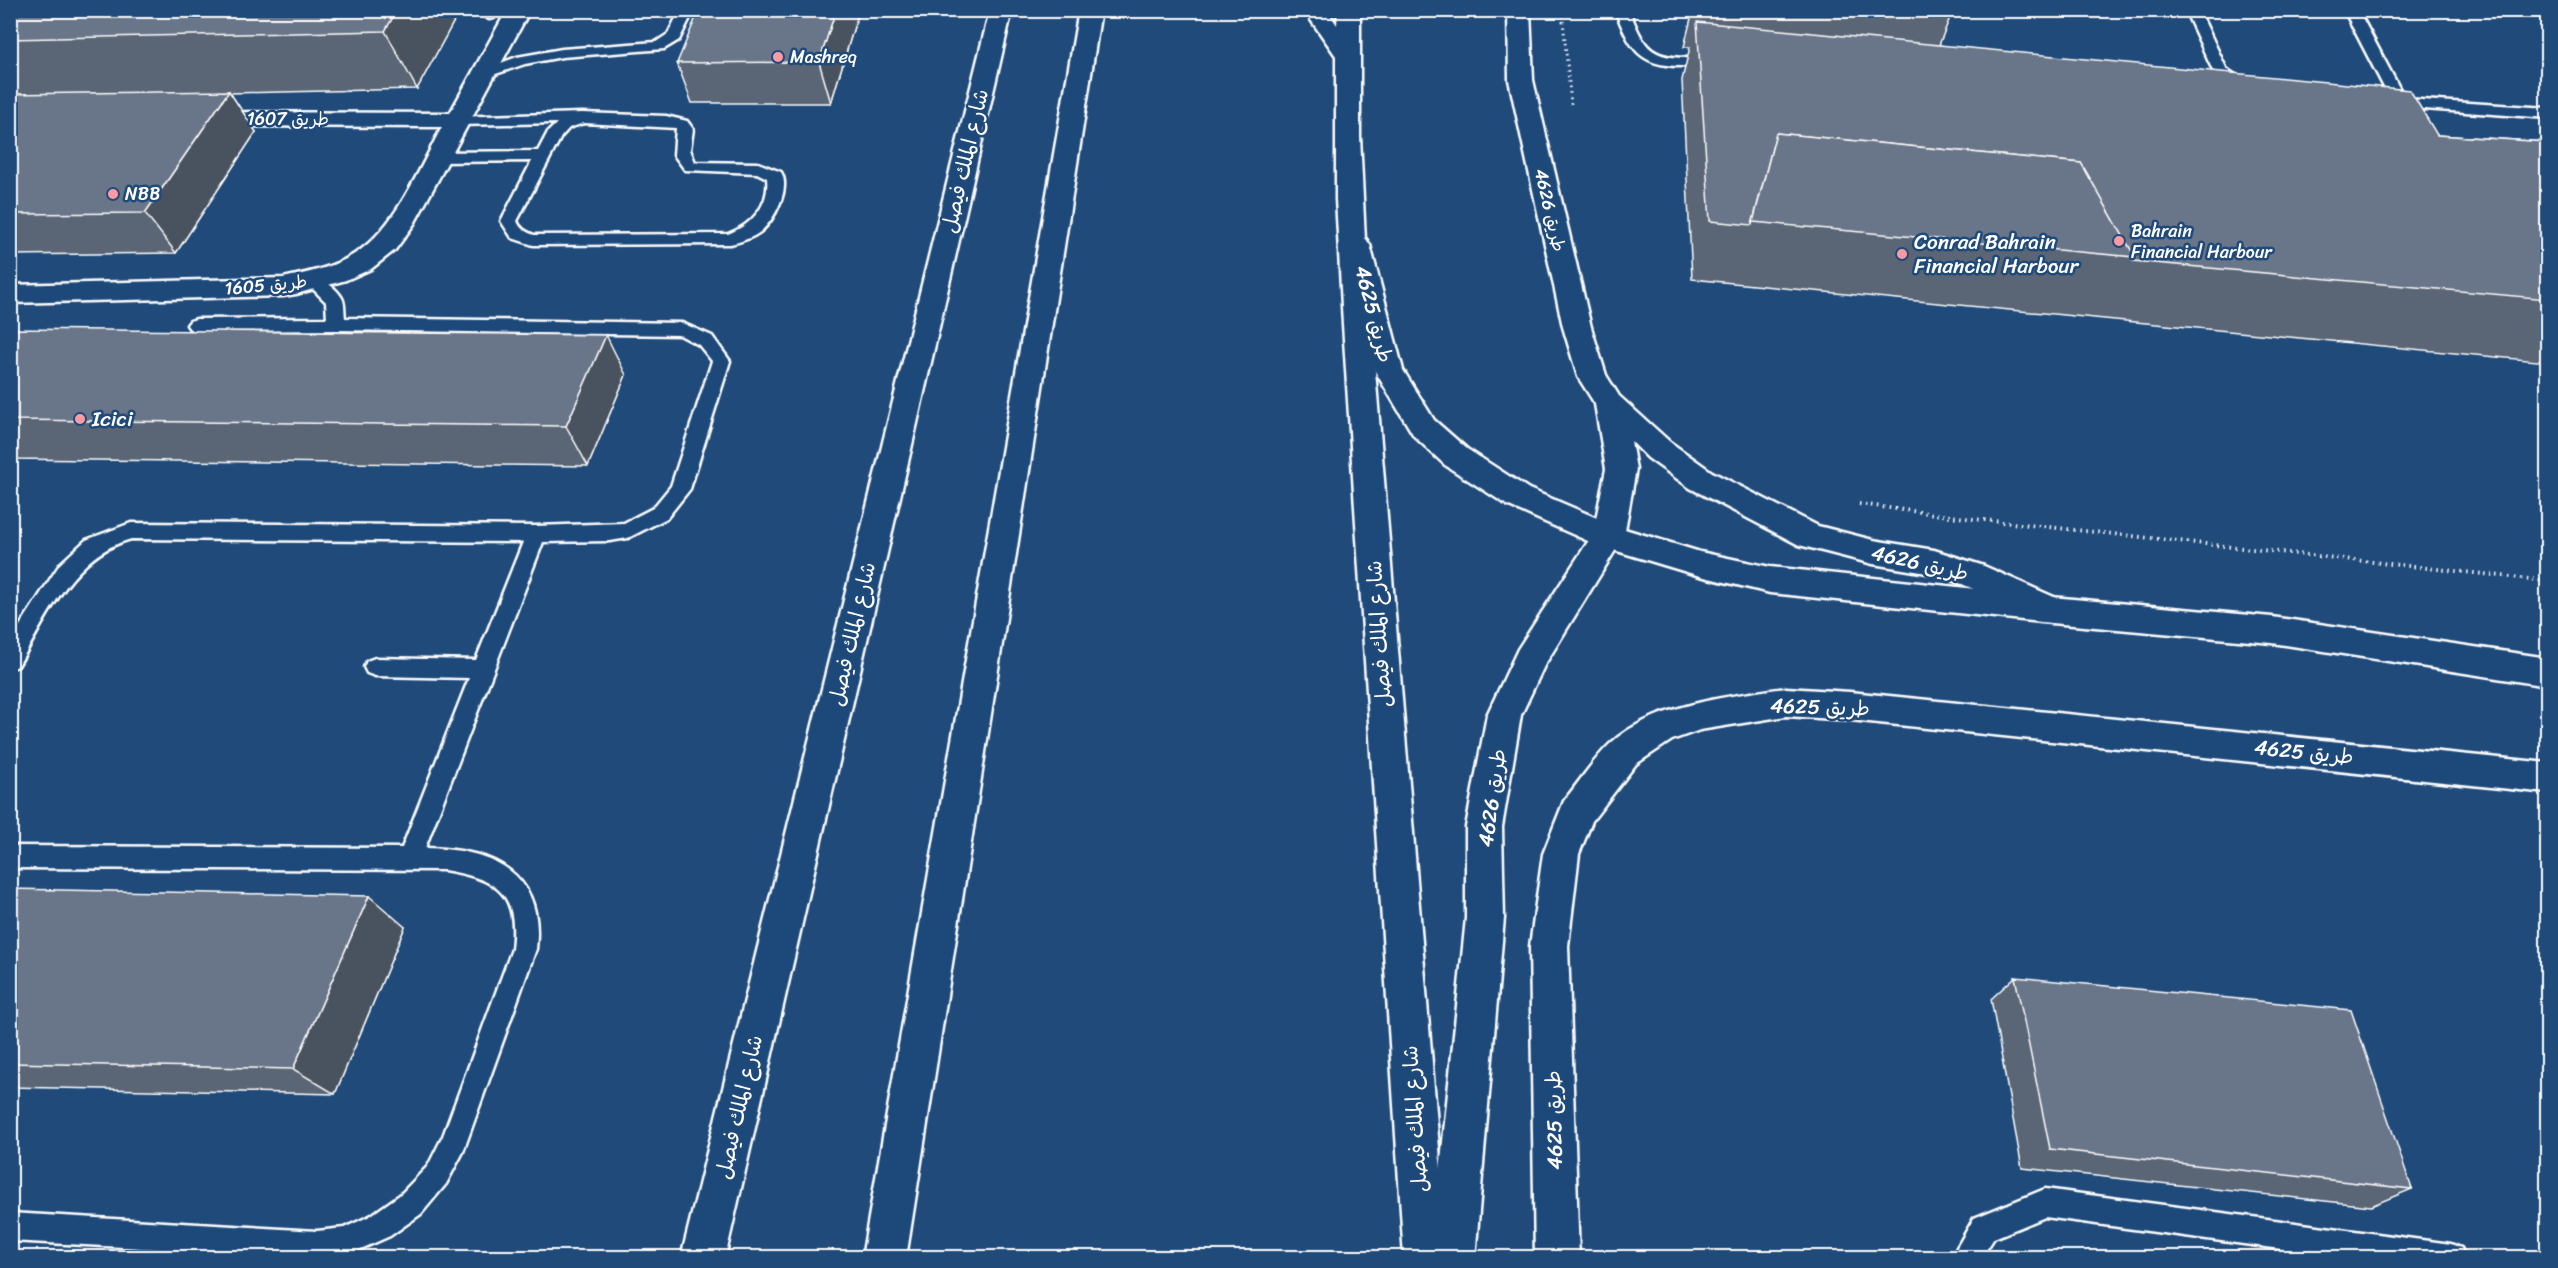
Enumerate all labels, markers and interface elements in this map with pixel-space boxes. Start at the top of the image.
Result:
place label: Mashreq [790,41,857,73]
marker: Mashreq [771,50,785,64]
street label: شارع الملك فيصل [930,85,1000,237]
street label: طريق 1607 [247,103,329,135]
street label: طريق 4626 [1525,165,1575,255]
place label: NBB [125,178,161,210]
marker: NBB [106,187,120,201]
place label: Bahrain Financial Harbour [2131,215,2273,268]
place label: Conrad Bahrain Financial Harbour [1914,223,2080,285]
marker: Bahrain Financial Harbour [2112,234,2126,248]
marker: Conrad Bahrain Financial Harbour [1895,247,1909,261]
street label: طريق 4625 [1344,261,1404,367]
street label: طريق 1605 [223,265,309,305]
place label: Icici [91,400,134,438]
marker: Icici [73,412,87,426]
street label: طريق 4626 [1868,533,1972,593]
street label: شارع الملك فيصل [817,558,887,710]
street label: شارع الملك فيصل [1355,559,1403,709]
street label: طريق 4625 [1770,686,1870,728]
street label: طريق 4625 [2252,728,2356,776]
street label: طريق 4626 [1466,746,1518,850]
street label: شارع الملك فيصل [704,1031,774,1183]
street label: شارع الملك فيصل [1391,1044,1439,1194]
street label: طريق 4625 [1534,1070,1574,1170]

